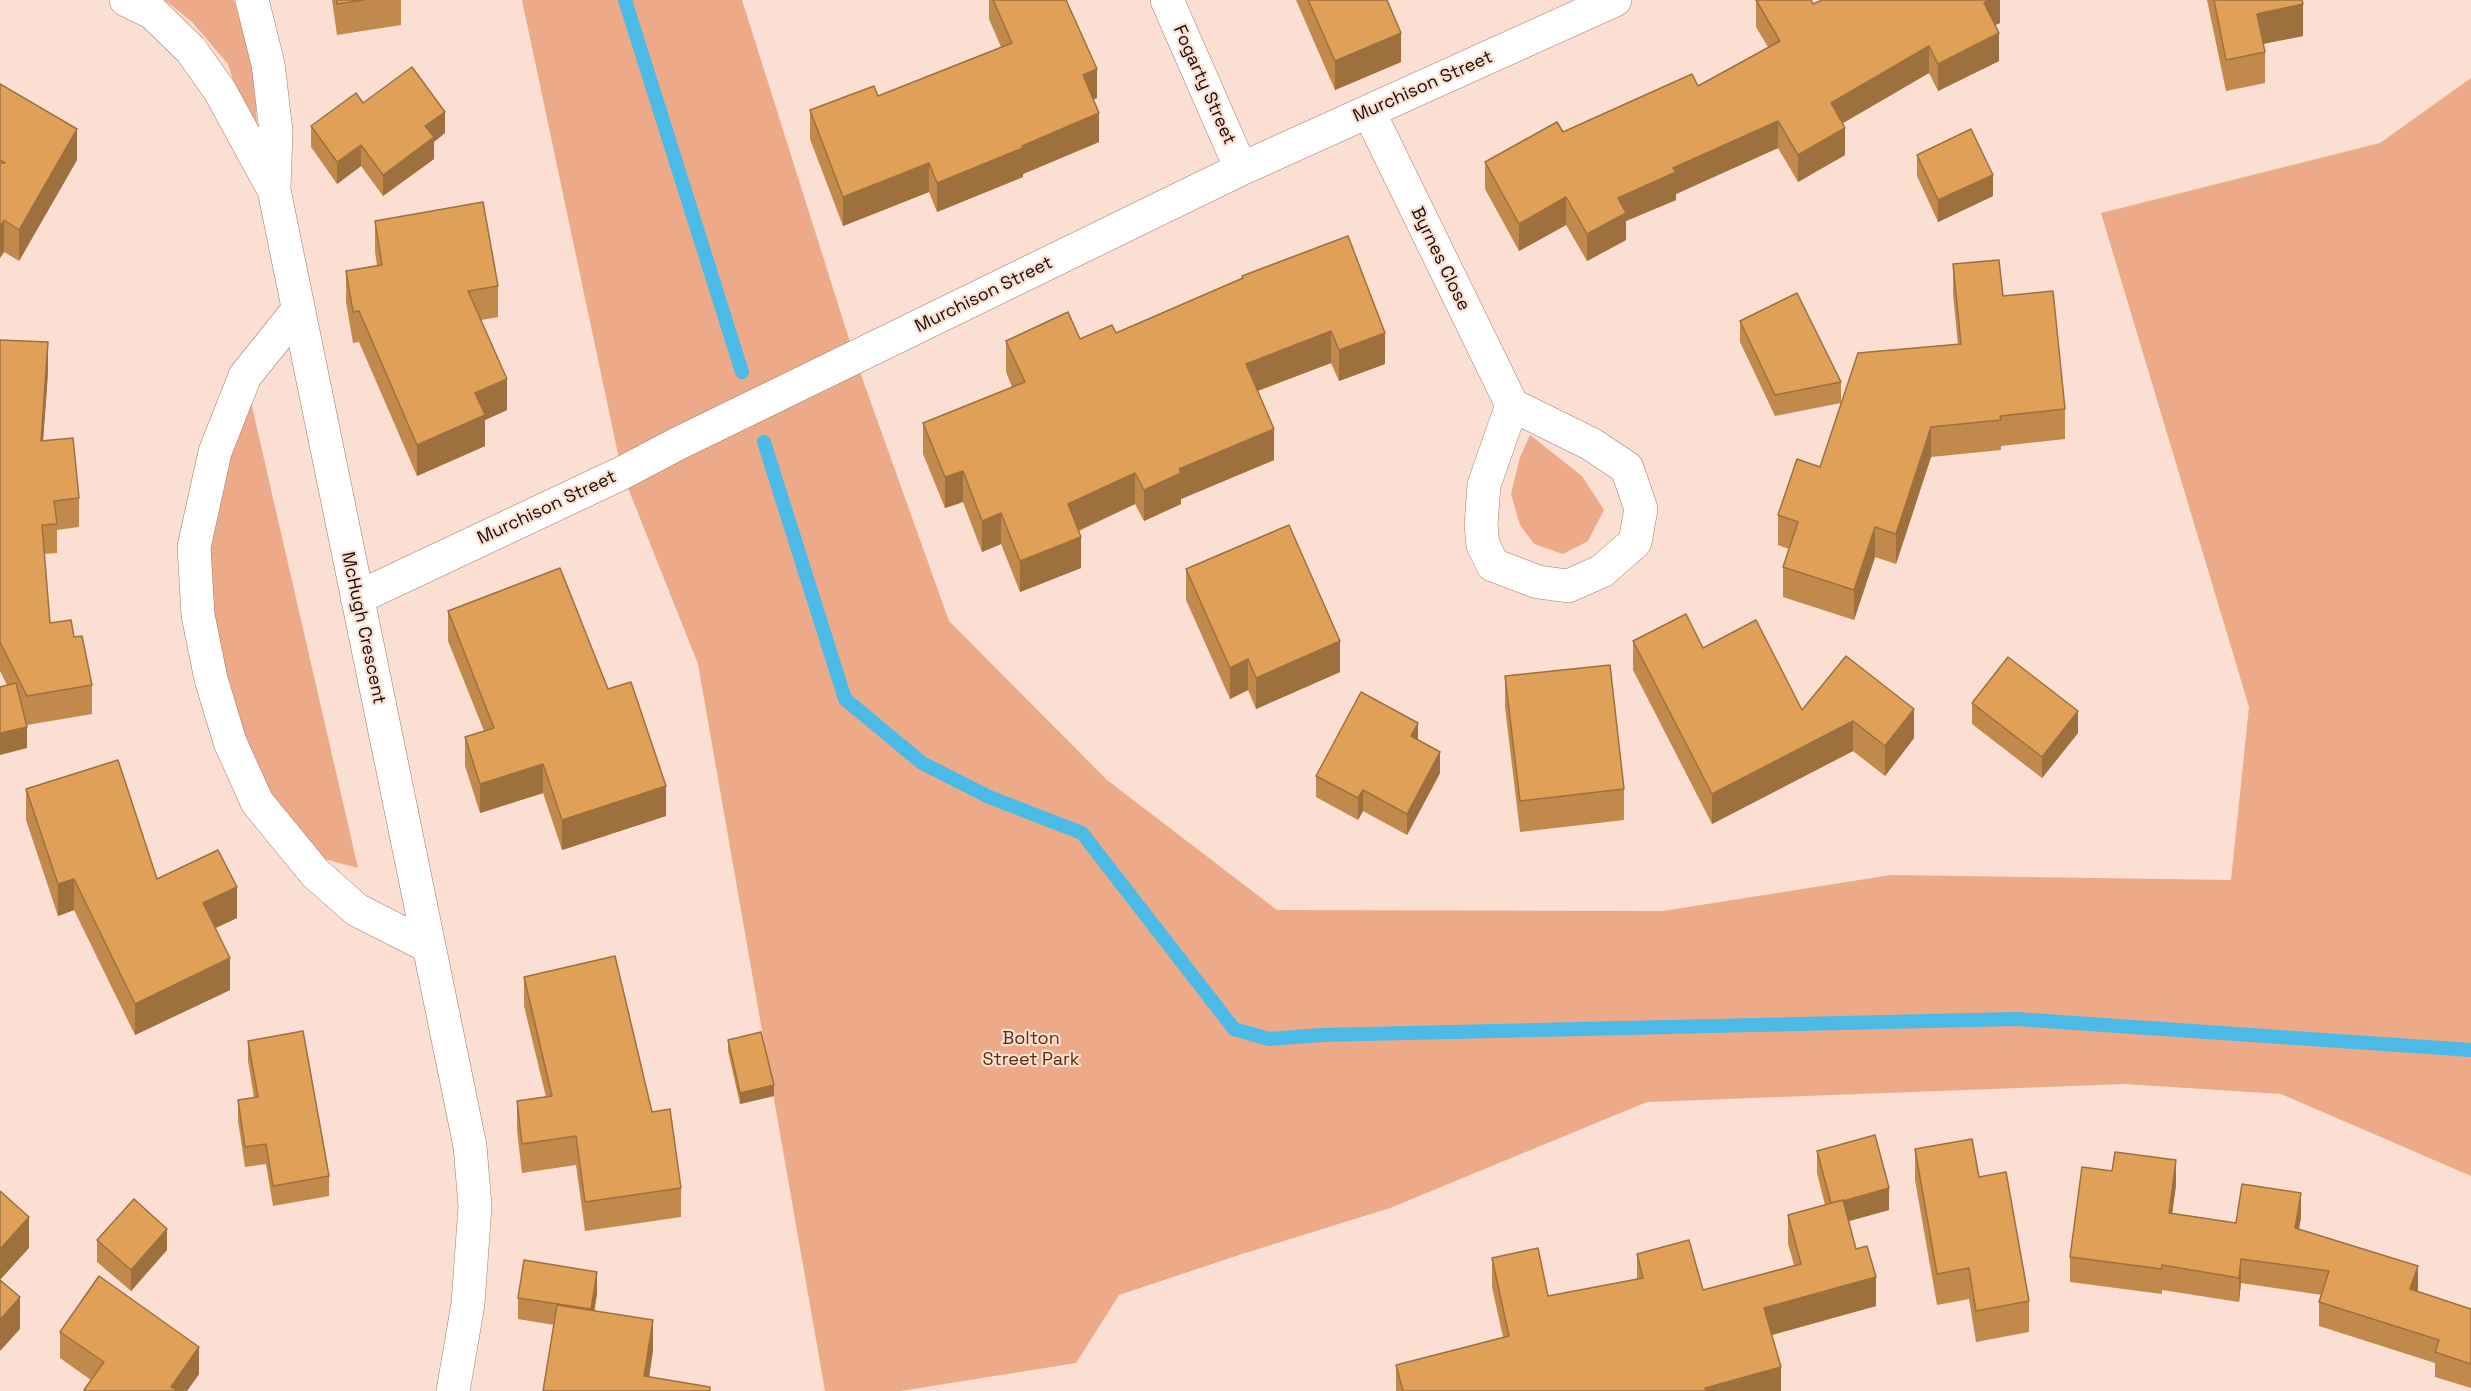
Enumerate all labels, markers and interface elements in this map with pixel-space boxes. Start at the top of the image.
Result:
street label: Fogarty Street [1168,22,1240,148]
street label: Murchison Street [1350,47,1496,127]
street label: Byrnes Close [1406,204,1474,314]
street label: Murchison Street [912,252,1056,338]
street label: Murchison Street [474,466,620,550]
street label: McHugh Crescent [336,550,390,706]
park label: Bolton Street Park [982,1028,1080,1070]

